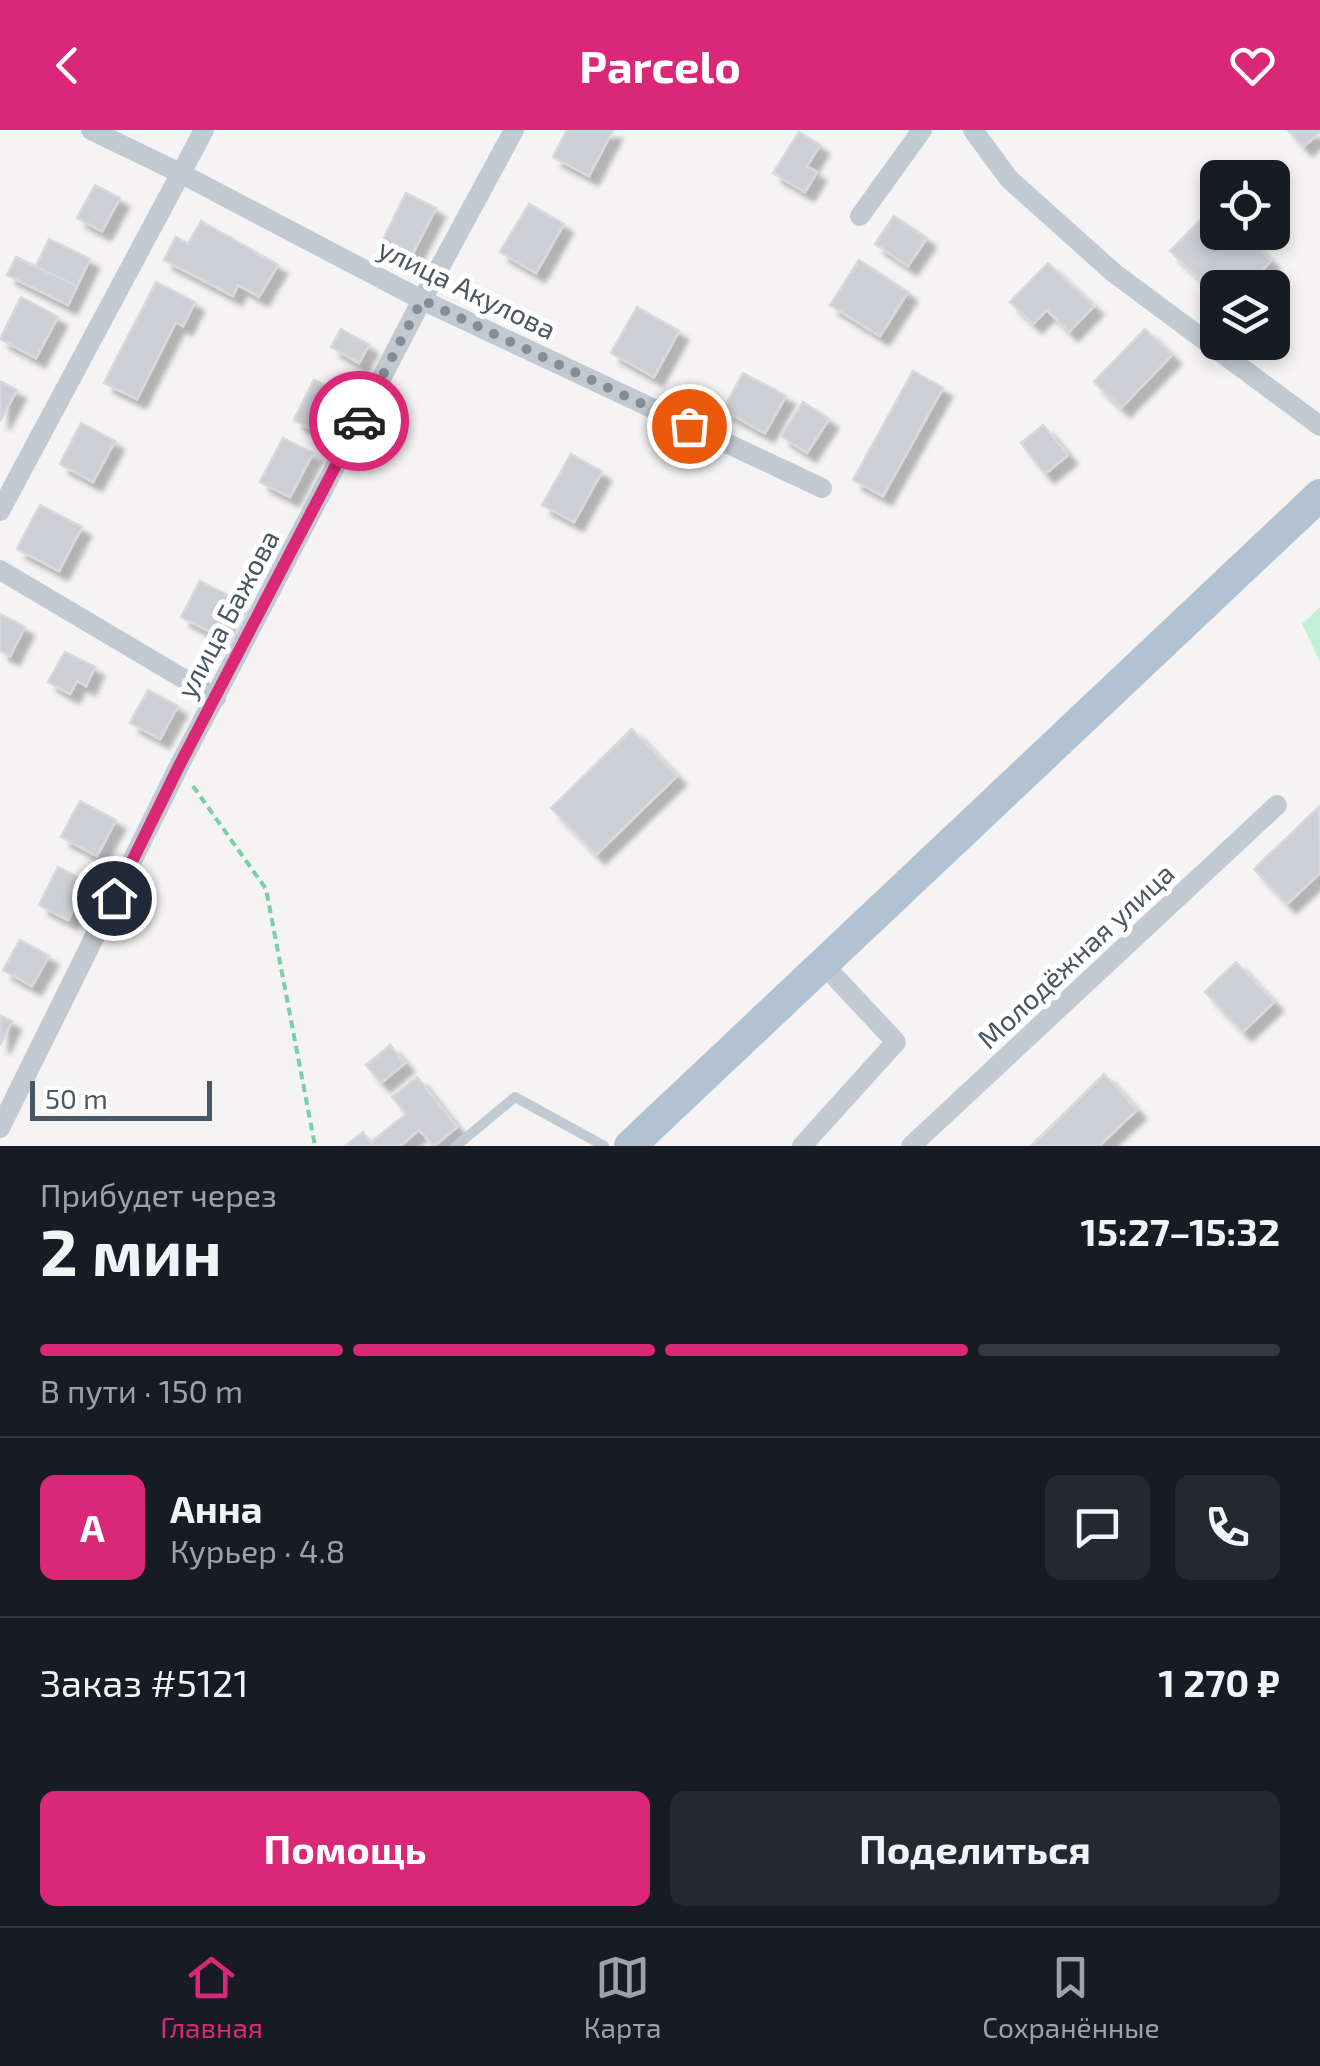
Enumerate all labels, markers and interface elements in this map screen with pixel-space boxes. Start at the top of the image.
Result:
icon: back [40,38,95,93]
text: Parcelo [579,38,741,92]
icon: heart [1225,38,1280,93]
map controls [1200,160,1290,360]
button: locate [1200,160,1290,250]
street label: улица Акулова [373,230,562,346]
button: layers [1200,270,1290,360]
courier [309,371,409,471]
pin [647,384,732,469]
icon: car [332,394,387,449]
icon: bag [662,399,717,454]
street label: улица Бажова [169,524,286,703]
street label: Молодёжная улица [970,855,1181,1055]
pin [72,856,157,941]
icon: home [87,871,142,926]
scale bar [30,1076,212,1120]
text: 50 m [45,1081,108,1115]
text: Прибудет через [40,1175,277,1213]
text: 15:27–15:32 [1081,1208,1280,1254]
text: 2 мин [40,1211,222,1289]
text: В пути · 150 m [40,1371,243,1409]
button: chat [1045,1475,1150,1580]
button: phone [1175,1475,1280,1580]
text: Анна [170,1485,263,1531]
text: А [80,1504,105,1550]
text: Курьер · 4.8 [170,1531,345,1569]
text: Заказ #5121 [40,1659,249,1705]
text: 1 270 ₽ [1159,1659,1280,1705]
button: Помощь [40,1791,650,1906]
button: Поделиться [670,1791,1280,1906]
tab: Главная [160,1950,263,2044]
tab: Карта [584,1950,662,2044]
tab: Сохранённые [982,1950,1160,2044]

